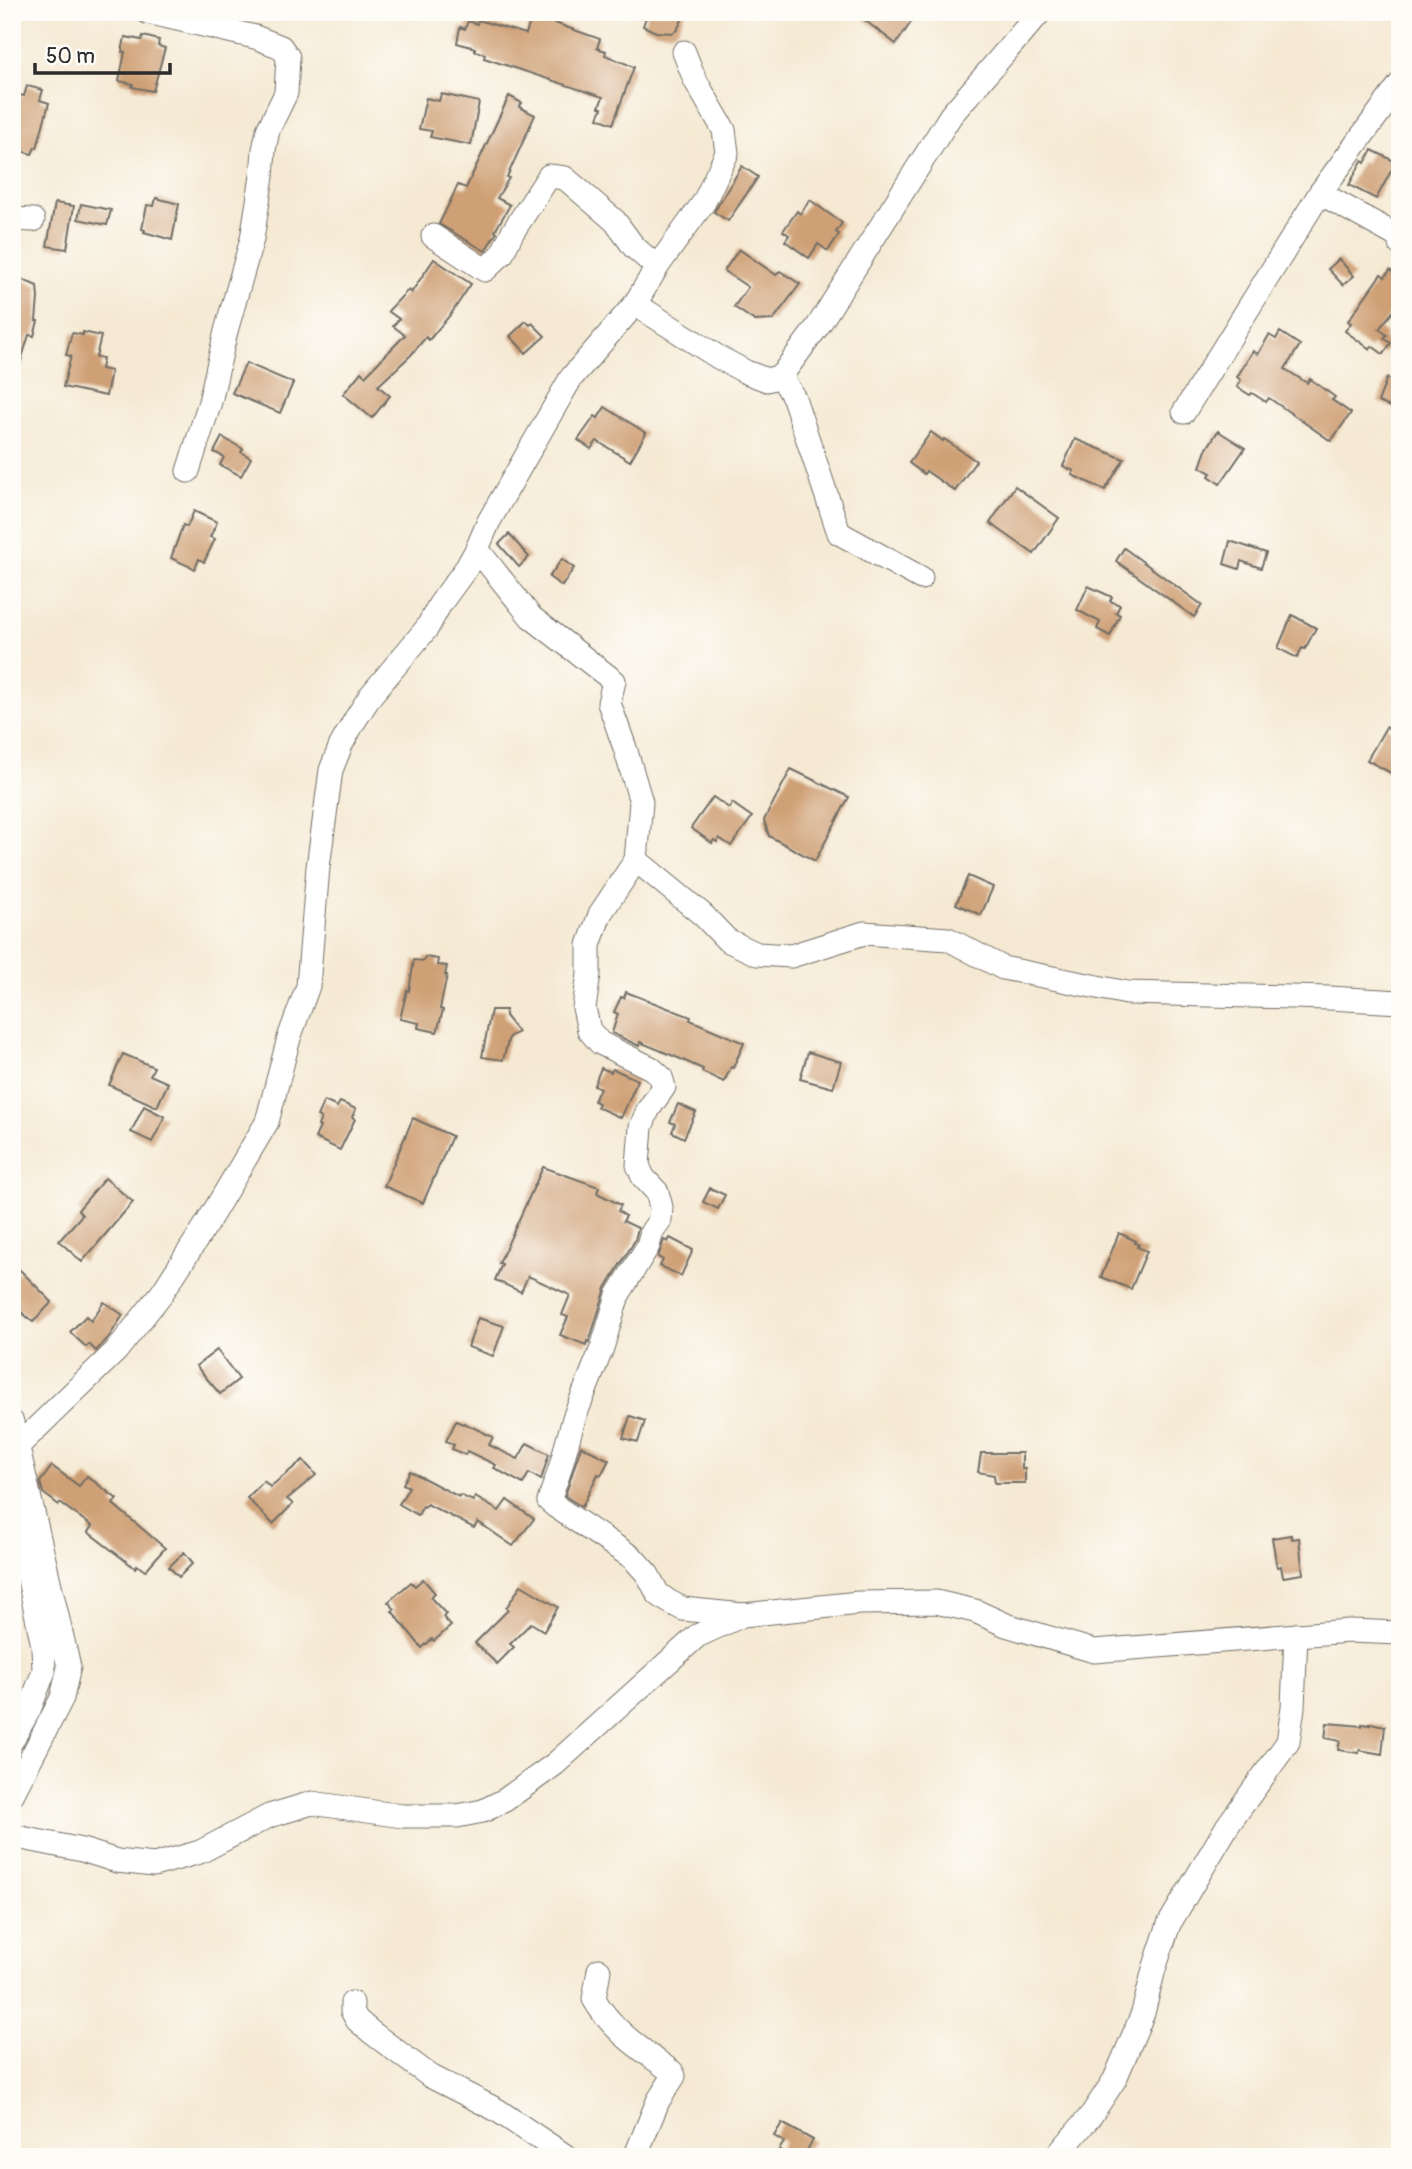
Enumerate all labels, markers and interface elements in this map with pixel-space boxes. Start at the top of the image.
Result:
scale bar [35,32,170,76]
text: 50 m [46,43,95,70]

